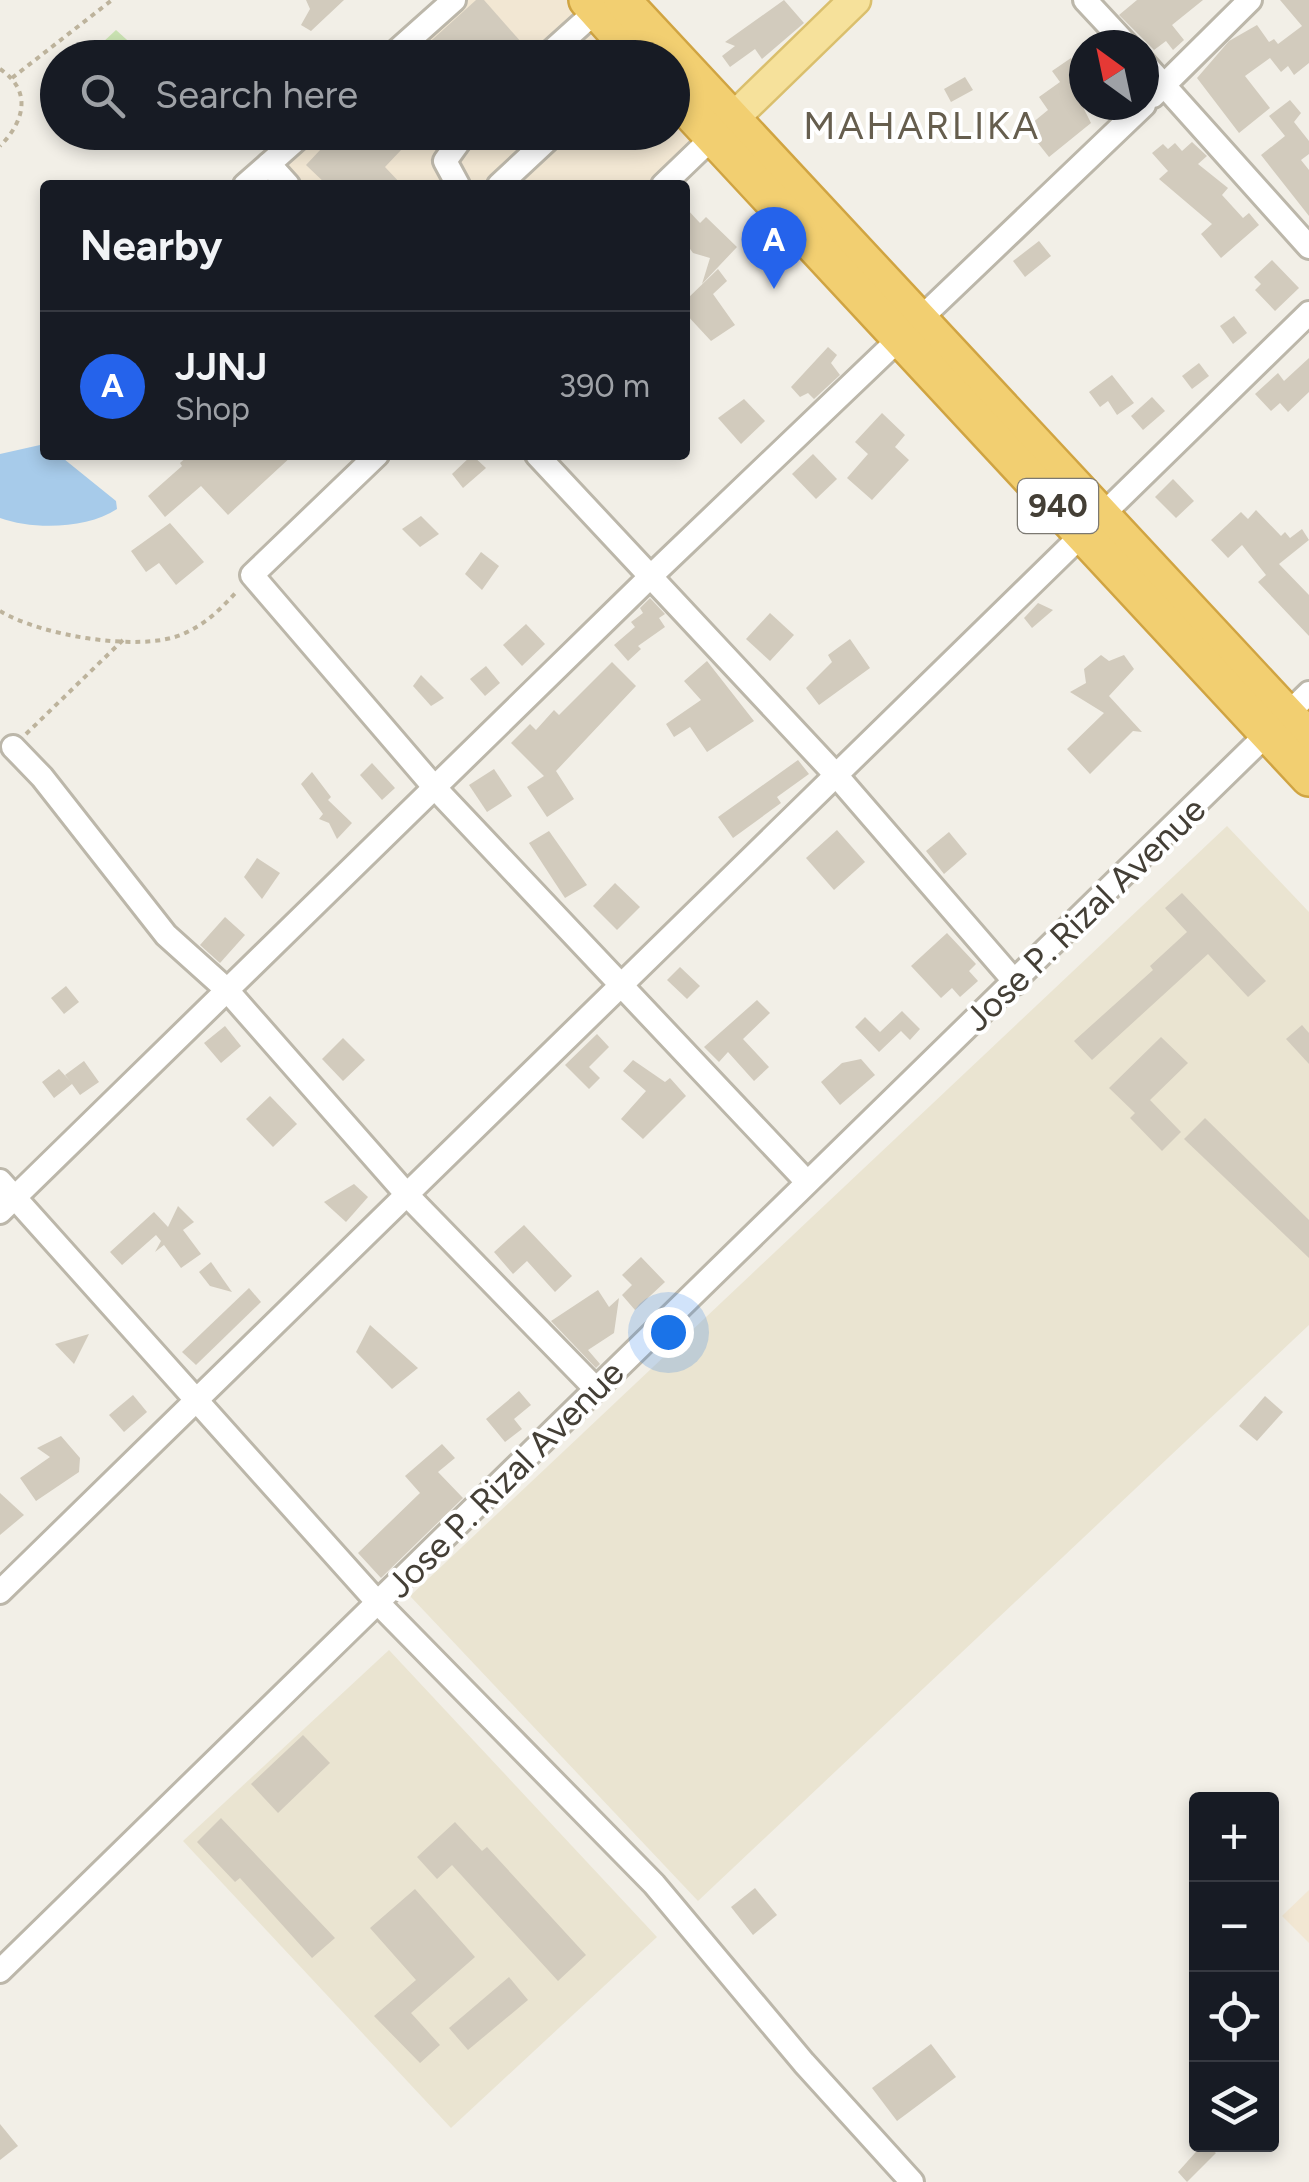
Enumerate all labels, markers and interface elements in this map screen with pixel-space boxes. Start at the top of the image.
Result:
north arrow [1069,30,1159,120]
search box [40,40,690,150]
icon: search [75,68,130,123]
text: Search here [155,72,358,118]
district label: MAHARLIKA [803,103,1041,149]
pin: A [742,206,806,289]
text: Nearby [80,220,222,271]
text: JJNJ [175,344,267,390]
text: A [101,367,124,405]
text: 390 m [559,367,650,405]
text: Shop [175,390,250,428]
road number: 940 [1018,479,1098,533]
street label: Jose P. Rizal Avenue [956,788,1214,1040]
your location [643,1307,694,1358]
street label: Jose P. Rizal Avenue [378,1352,632,1606]
map controls [1189,1792,1279,2152]
button: + [1189,1792,1279,1882]
button: − [1189,1882,1279,1972]
button: locate [1189,1972,1279,2062]
button: layers [1189,2062,1279,2152]

